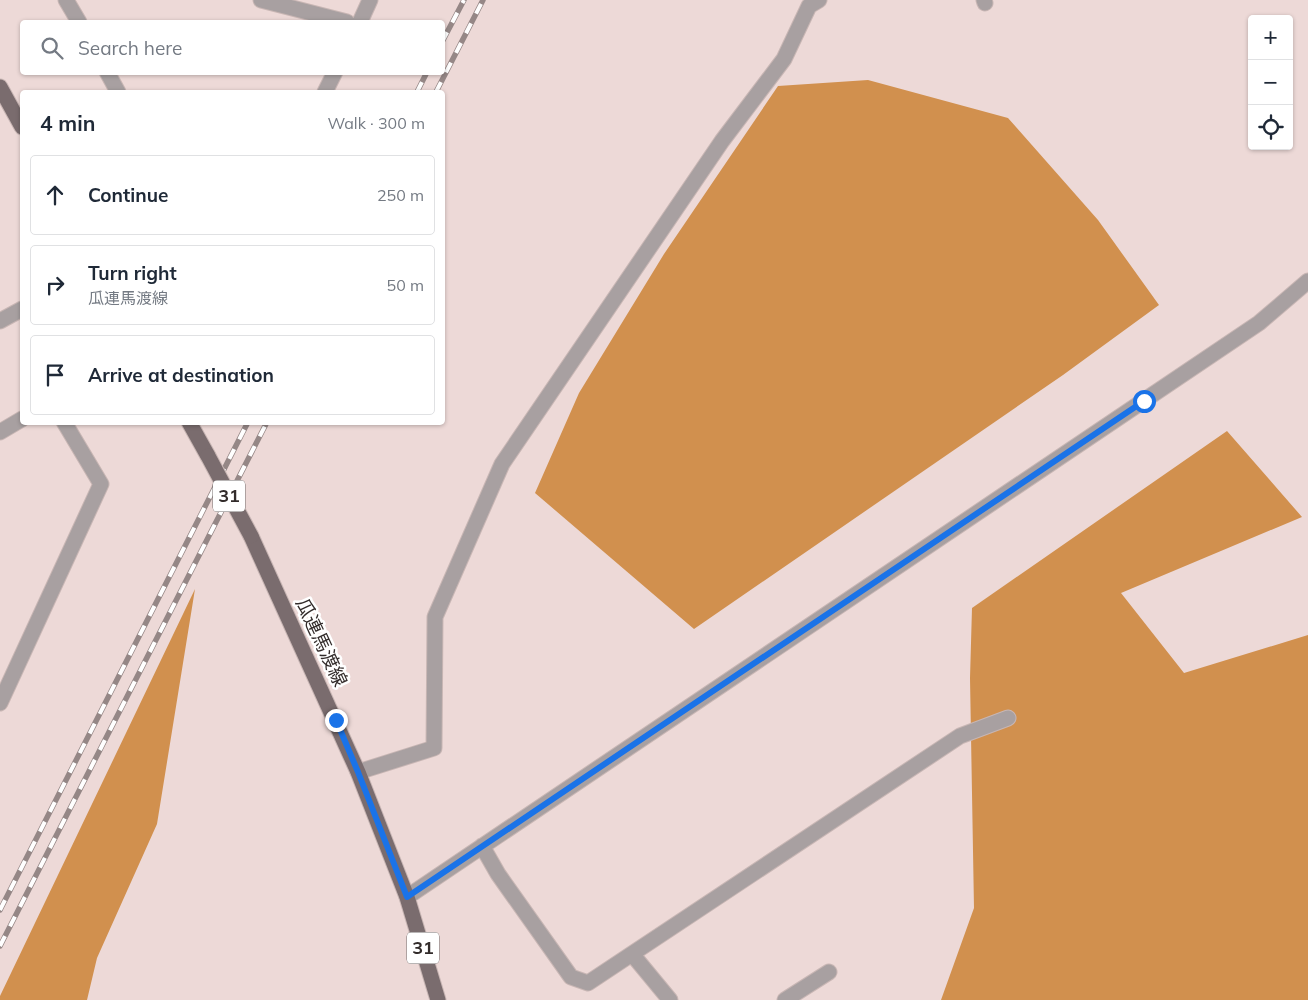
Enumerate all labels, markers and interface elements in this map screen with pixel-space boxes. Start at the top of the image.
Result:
map controls [1248,15,1293,150]
button: + [1248,15,1293,60]
search box [20,20,445,75]
icon: search [38,34,66,62]
text: Search here [78,36,182,60]
button: − [1248,60,1293,105]
button: locate [1248,105,1293,150]
text: 4 min [40,110,95,136]
text: Walk · 300 m [327,113,425,133]
icon: ahead [41,181,69,209]
text: Continue [88,183,168,207]
text: 250 m [377,185,424,205]
text: Turn right [88,261,177,285]
icon: right [41,271,69,299]
text: 50 m [387,275,424,295]
text: 瓜連馬渡線 [88,288,168,308]
icon: arrive [41,361,69,389]
text: Arrive at destination [88,363,274,387]
route start [1133,390,1156,413]
road number: 31 [213,481,245,512]
street label: 瓜連馬渡線 [291,594,353,690]
route end [325,709,348,732]
road number: 31 [407,932,439,964]

